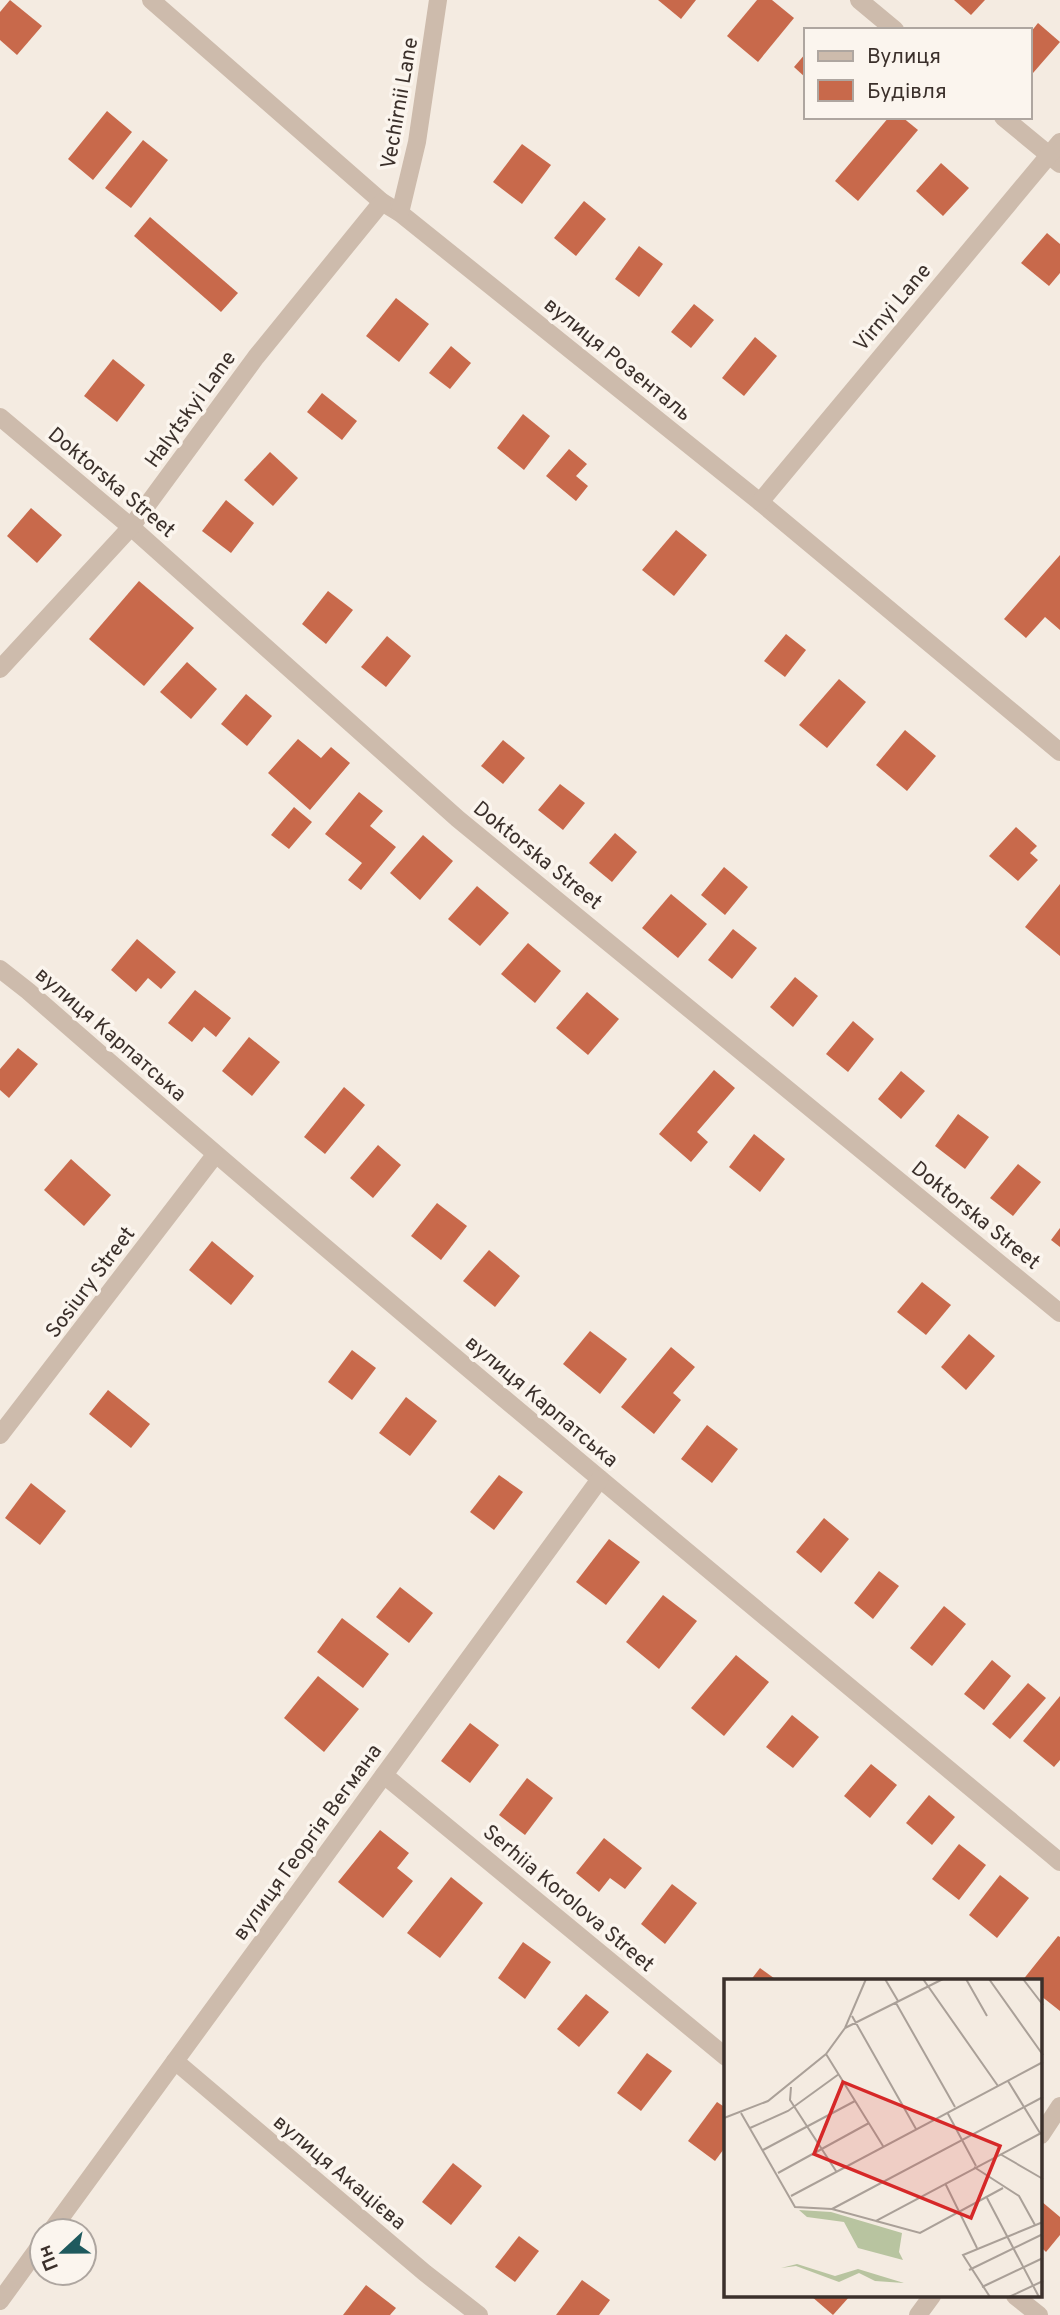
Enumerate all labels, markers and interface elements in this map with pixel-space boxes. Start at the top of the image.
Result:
legend [804,28,1032,119]
street label: Vechirnii Lane [376,35,425,171]
text: Вулиця [867,44,941,71]
text: Будівля [867,79,947,106]
street label: Virnyi Lane [848,258,938,358]
street label: вулиця Розенталь [538,292,696,428]
street label: Halytskyi Lane [140,346,243,474]
street label: Doktorska Street [42,422,180,544]
street label: Doktorska Street [467,796,607,916]
street label: вулиця Карпатська [29,962,191,1108]
street label: Doktorska Street [905,1156,1045,1276]
street label: Sosiury Street [40,1222,142,1344]
street label: вулиця Карпатська [459,1330,623,1474]
street label: вулиця Георгія Вегмана [228,1739,389,1947]
street label: Serhiia Korolova Street [477,1819,659,1979]
inset map [724,1979,1042,2298]
street label: вулиця Акацієва [267,2110,411,2237]
north arrow [28,2217,98,2287]
text: Пн [33,2241,65,2274]

